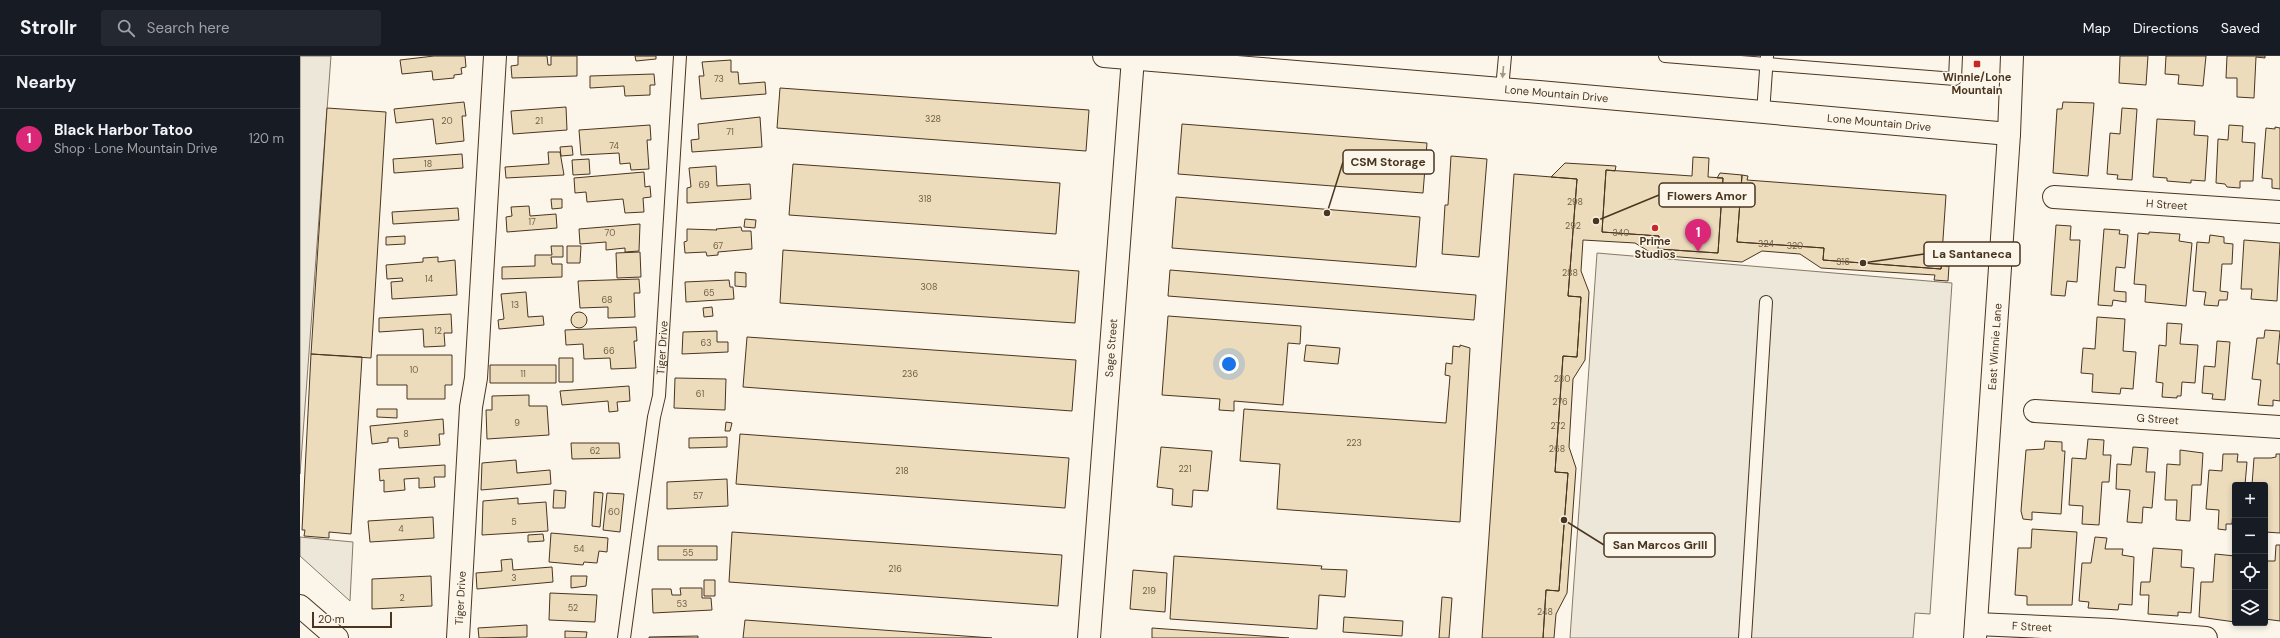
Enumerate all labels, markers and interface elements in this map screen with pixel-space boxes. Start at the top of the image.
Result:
search box [101,10,381,46]
text: Strollr [20,15,77,40]
icon: search [115,17,137,39]
text: Search here [147,18,230,38]
text: Map [2083,19,2111,37]
text: Directions [2133,19,2199,37]
text: Saved [2221,19,2260,37]
marker: Winnie/Lone Mountain [1972,59,1982,69]
one-way arrow [1500,66,1507,78]
place label: Winnie/Lone Mountain [1943,70,2012,97]
text: Nearby [16,71,76,93]
house number: 73 [714,73,724,85]
street label: Lone Mountain Drive [1504,82,1609,105]
street label: Lone Mountain Drive [1827,111,1932,134]
house number: 328 [925,113,941,125]
house number: 20 [441,115,453,127]
house number: 21 [535,115,543,127]
text: Black Harbor Tatoo [54,120,193,140]
house number: 71 [726,126,734,138]
text: 1 [27,130,31,147]
text: 120 m [249,130,284,147]
text: Shop · Lone Mountain Drive [54,140,218,157]
house number: 74 [609,140,619,152]
callout: CSM Storage [1343,150,1434,174]
text: CSM Storage [1350,154,1426,170]
house number: 18 [424,158,432,170]
house number: 69 [698,179,710,191]
callout: Flowers Amor [1659,183,1755,207]
text: Flowers Amor [1667,188,1747,204]
house number: 318 [918,193,932,205]
house number: 298 [1567,196,1583,208]
street label: H Street [2146,196,2188,213]
house number: 17 [528,216,536,228]
pin: 1 [1685,219,1711,252]
house number: 292 [1565,220,1581,232]
marker: Prime Studios [1650,223,1660,233]
house number: 70 [605,227,615,239]
house number: 340 [1613,227,1629,239]
place label: Prime Studios [1635,234,1676,261]
house number: 324 [1758,238,1774,250]
house number: 67 [713,240,723,252]
house number: 320 [1787,240,1803,252]
callout: La Santaneca [1924,242,2020,266]
text: La Santaneca [1932,246,2012,262]
house number: 316 [1836,256,1850,268]
house number: 288 [1562,267,1578,279]
house number: 14 [425,273,434,285]
house number: 308 [921,281,937,293]
house number: 65 [704,287,714,299]
house number: 68 [601,294,613,306]
house number: 13 [511,299,519,311]
street label: East Winnie Lane [1985,303,2005,390]
street label: Sage Street [1102,318,1120,378]
street label: Tiger Drive [653,320,671,375]
house number: 12 [434,325,442,337]
house number: 63 [701,337,711,349]
house number: 66 [603,345,615,357]
your location [1219,354,1239,374]
house number: 10 [410,364,418,376]
house number: 11 [520,368,526,380]
house number: 236 [902,368,918,380]
house number: 280 [1554,373,1570,385]
house number: 61 [696,388,704,400]
house number: 276 [1552,396,1568,408]
street label: G Street [2136,411,2179,427]
house number: 9 [514,417,520,429]
house number: 272 [1551,420,1565,432]
house number: 8 [403,428,409,440]
house number: 223 [1346,437,1362,449]
house number: 268 [1549,443,1565,455]
house number: 62 [590,445,600,457]
house number: 221 [1178,463,1192,475]
house number: 218 [895,465,909,477]
map controls [2232,482,2268,626]
button: + [2232,482,2268,518]
house number: 57 [693,490,703,502]
house number: 60 [608,506,620,518]
house number: 5 [511,516,517,528]
button: − [2232,518,2268,554]
house number: 4 [398,523,404,535]
callout: San Marcos Grill [1604,533,1715,557]
text: San Marcos Grill [1613,537,1707,553]
house number: 54 [574,543,585,555]
house number: 55 [683,547,693,559]
button: locate [2232,554,2268,590]
house number: 216 [888,563,902,575]
street label: Tiger Drive [452,571,469,625]
house number: 3 [511,572,517,584]
house number: 219 [1142,585,1156,597]
button: layers [2232,590,2268,626]
house number: 2 [399,592,405,604]
house number: 53 [677,598,687,610]
house number: 52 [568,602,578,614]
house number: 248 [1537,606,1553,618]
scale bar [312,610,392,629]
text: 20 m [318,612,344,626]
street label: F Street [2012,619,2052,634]

